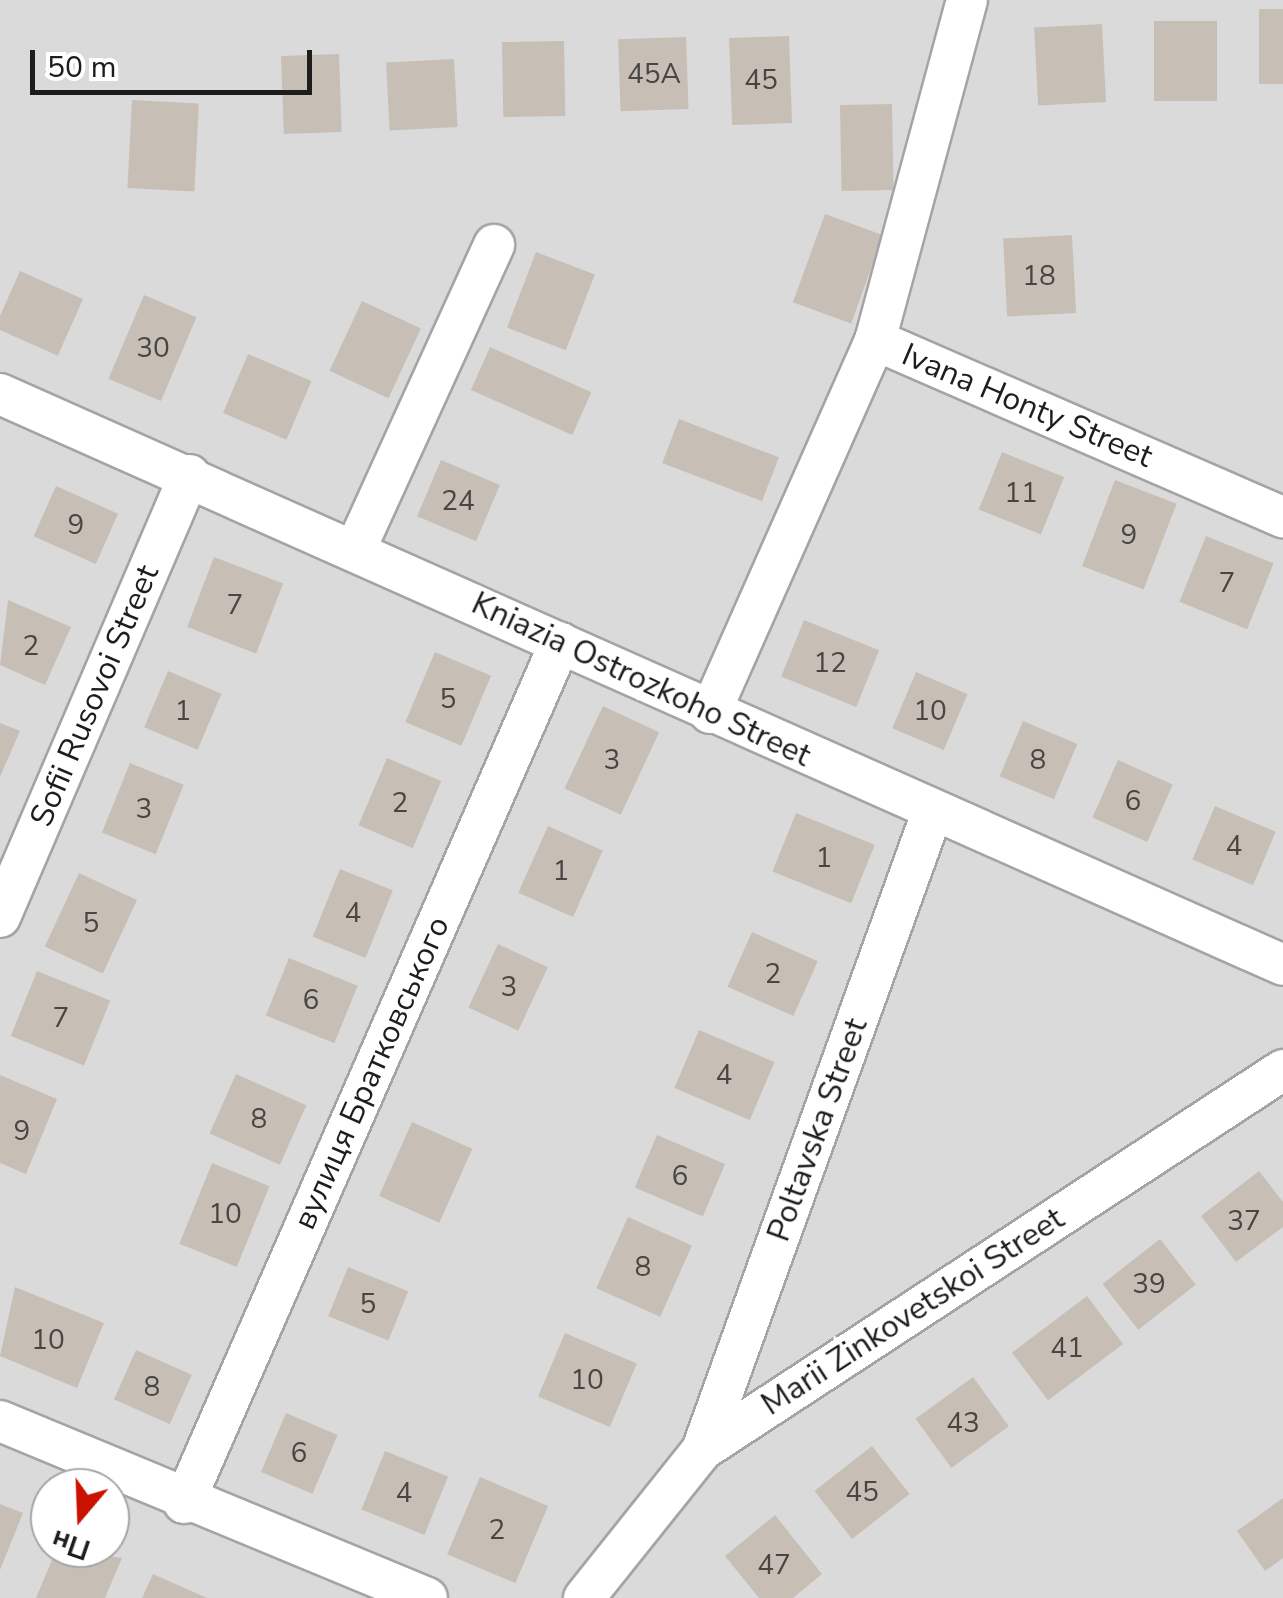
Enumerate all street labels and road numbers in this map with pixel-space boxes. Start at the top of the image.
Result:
street label: Ivana Honty Street [896,336,1158,476]
street label: Sofii Rusovoi Street [23,560,167,832]
street label: Kniazia Ostrozkoho Street [465,585,817,775]
street label: вулиця Братковського [286,911,458,1235]
street label: Poltavska Street [760,1013,876,1247]
street label: Marii Zinkovetskoi Street [755,1200,1071,1424]

